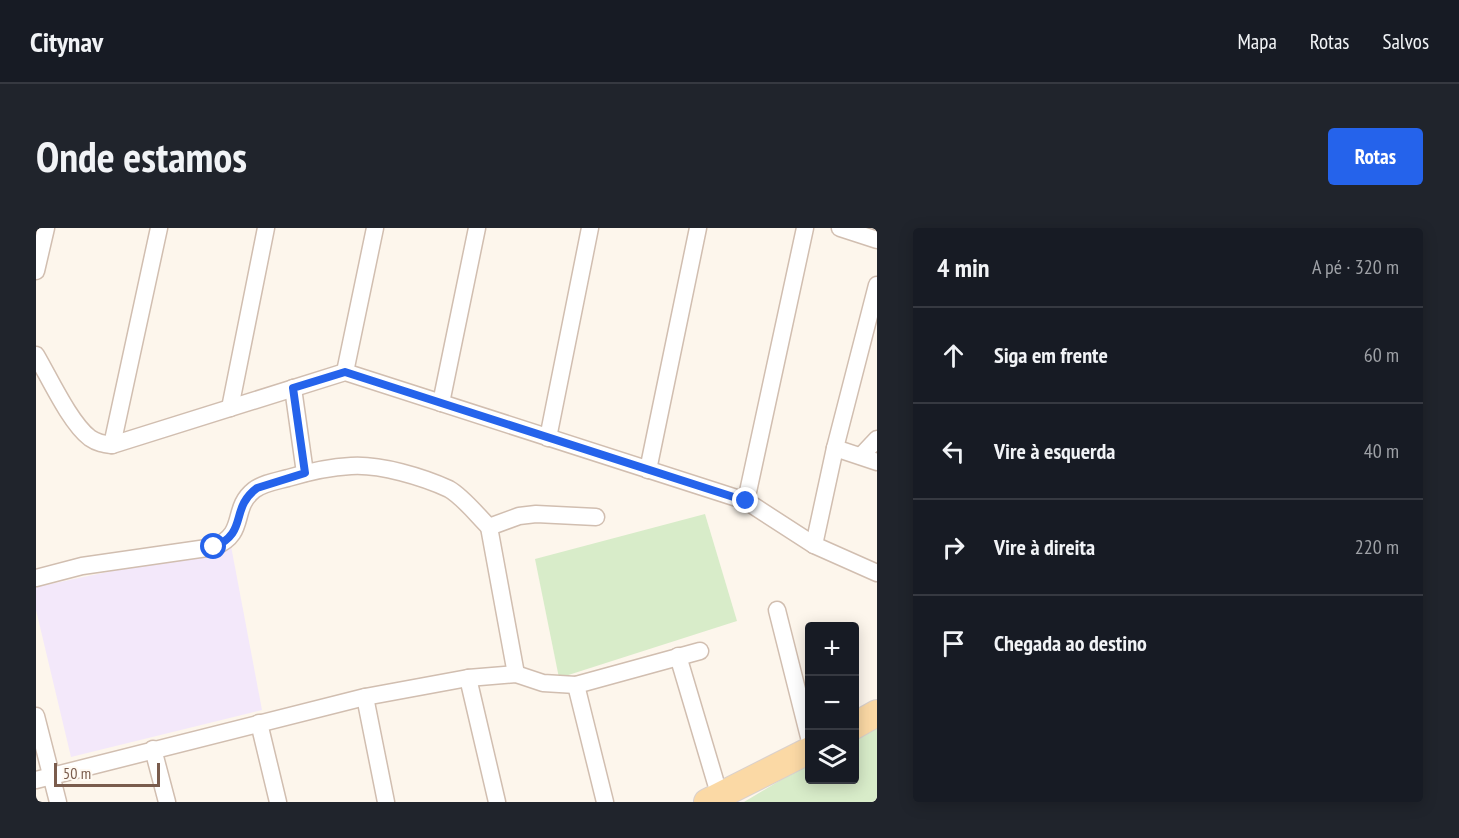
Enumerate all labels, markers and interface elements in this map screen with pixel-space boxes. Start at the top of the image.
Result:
text: Citynav [30,23,103,60]
text: Mapa [1237,28,1277,55]
text: Rotas [1310,28,1349,55]
text: Salvos [1382,28,1429,55]
button: Rotas [1328,128,1423,185]
text: Onde estamos [36,129,247,184]
text: 4 min [937,251,990,284]
text: A pé · 320 m [1312,254,1399,280]
icon: ahead [937,339,970,372]
text: Siga em frente [994,341,1108,369]
text: 60 m [1364,342,1399,368]
icon: left [937,435,970,468]
text: Vire à esquerda [994,437,1115,465]
text: 40 m [1364,438,1399,464]
route end [732,487,758,513]
icon: right [937,531,970,564]
route start [200,533,226,559]
text: Vire à direita [994,533,1095,561]
text: 220 m [1355,534,1399,560]
map controls [805,622,859,784]
button: + [805,622,859,676]
icon: arrive [937,627,970,660]
text: Chegada ao destino [994,629,1147,657]
button: − [805,676,859,730]
button: layers [805,730,859,784]
scale bar [54,760,160,788]
text: 50 m [63,763,91,783]

